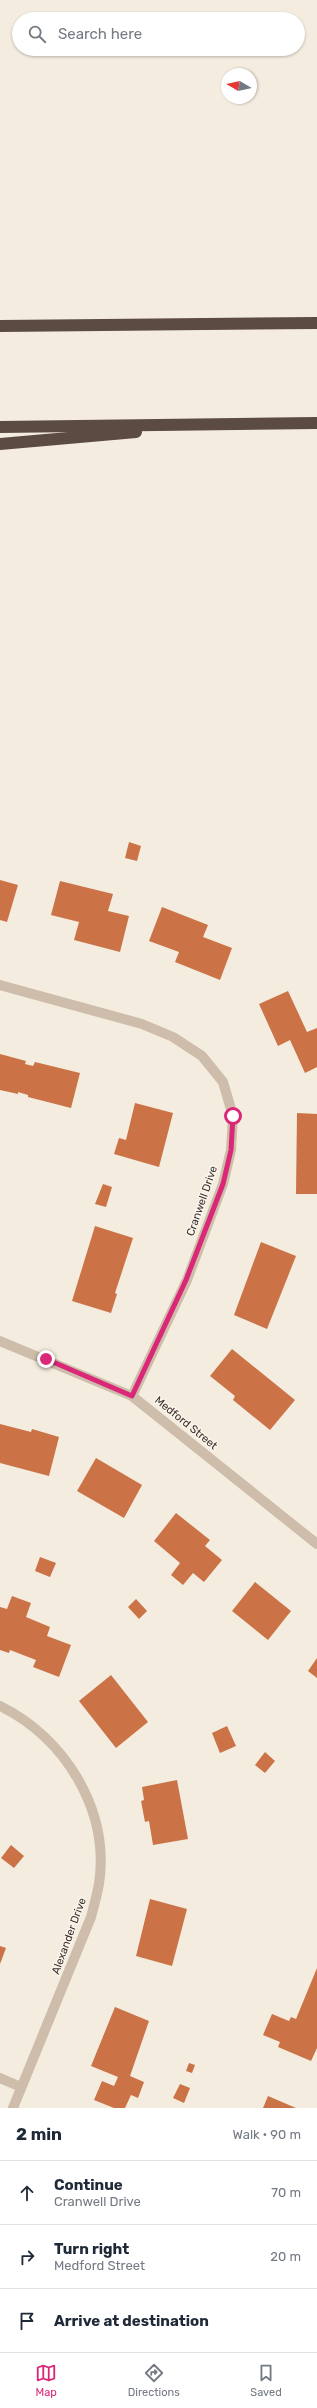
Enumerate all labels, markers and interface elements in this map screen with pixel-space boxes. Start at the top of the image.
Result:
search box [12,12,305,56]
icon: search [26,23,48,45]
text: Search here [58,25,142,43]
north arrow [221,68,257,104]
route start [224,1107,242,1125]
street label: Cranwell Drive [184,1164,220,1238]
route end [37,1350,55,1368]
street label: Medford Street [152,1394,221,1453]
street label: Alexander Drive [49,1896,89,1976]
text: 2 min [16,2124,62,2144]
text: Walk · 90 m [233,2127,301,2142]
text: Continue [54,2176,123,2194]
icon: ahead [16,2182,38,2204]
text: 70 m [271,2185,301,2200]
text: Cranwell Drive [54,2194,141,2209]
text: Turn right [54,2240,129,2258]
icon: right [16,2246,38,2268]
text: 20 m [270,2249,301,2264]
text: Medford Street [54,2258,145,2273]
icon: arrive [16,2310,38,2332]
text: Arrive at destination [54,2312,209,2330]
tab: Map [35,2362,57,2399]
tab: Directions [128,2362,180,2399]
tab: Saved [250,2362,282,2399]

